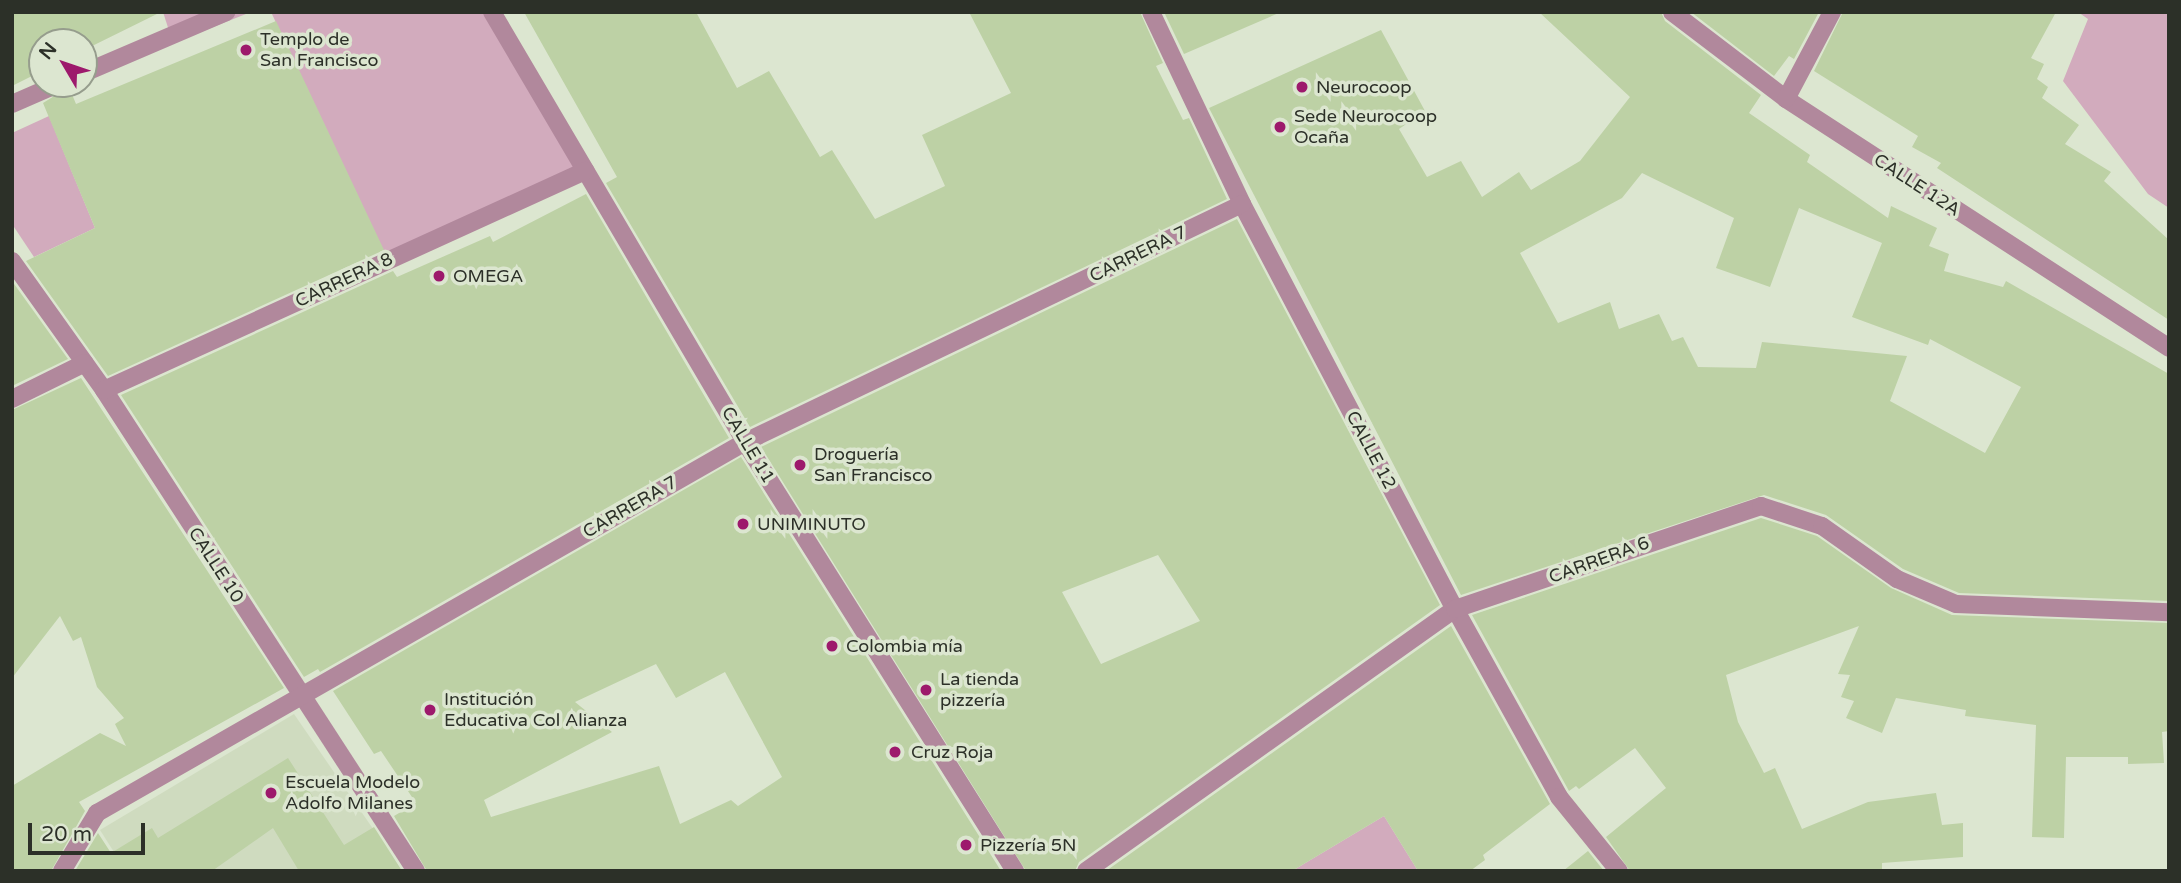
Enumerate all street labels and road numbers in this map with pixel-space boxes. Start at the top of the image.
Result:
street label: CALLE 12A [1870,149,1964,221]
street label: CARRERA 7 [1086,221,1190,287]
street label: CARRERA 8 [292,248,396,312]
street label: CALLE 11 [717,403,779,487]
street label: CALLE 12 [1341,407,1401,493]
street label: CARRERA 7 [579,471,681,543]
street label: CALLE 10 [184,523,248,607]
street label: CARRERA 6 [1546,532,1652,588]

